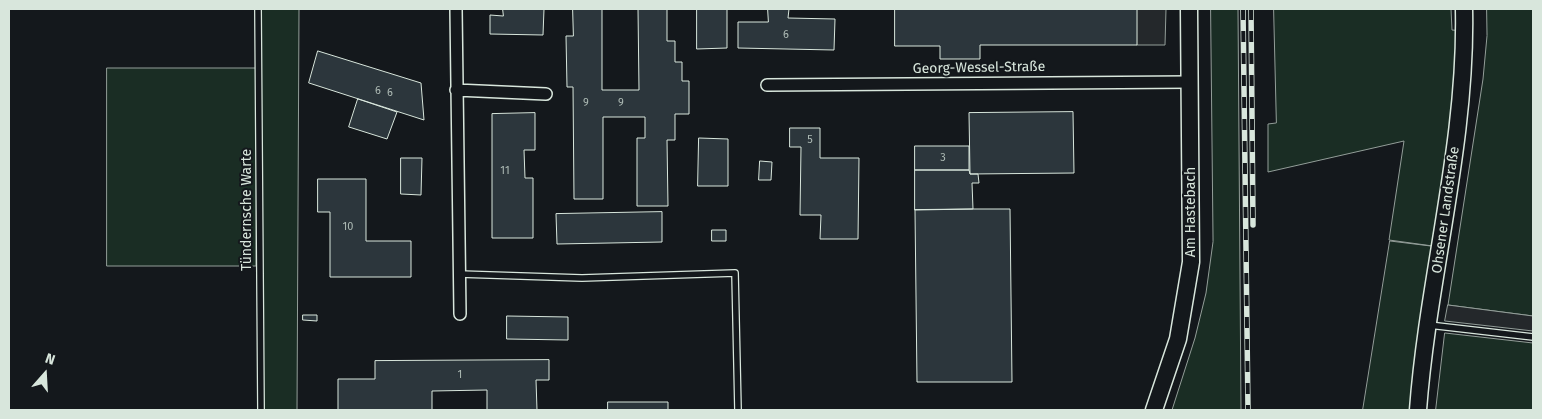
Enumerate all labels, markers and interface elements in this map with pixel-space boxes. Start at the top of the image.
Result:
house number: 6 [783,28,789,42]
street label: Georg-Wessel-Straße [913,58,1045,78]
house number: 6 [375,84,381,98]
house number: 6 [387,86,393,100]
house number: 9 [583,96,589,110]
house number: 9 [618,96,624,110]
house number: 5 [807,133,813,147]
street label: Ohsener Landstraße [1429,145,1463,275]
street label: Tündernsche Warte [239,149,255,271]
house number: 3 [940,151,946,165]
house number: 11 [500,164,510,178]
street label: Am Hastebach [1183,167,1199,257]
house number: 10 [343,220,353,234]
north arrow [20,349,70,399]
text: N [43,350,57,369]
house number: 1 [458,368,462,382]

